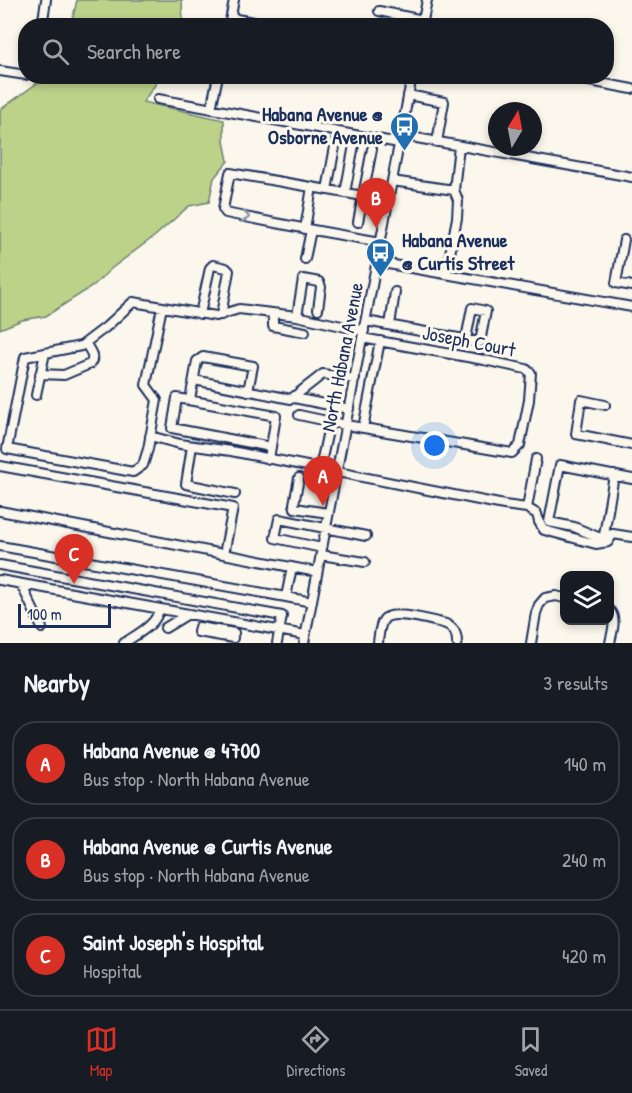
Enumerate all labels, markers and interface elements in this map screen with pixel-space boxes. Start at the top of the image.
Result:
search box [18,18,614,84]
icon: search [39,35,72,68]
text: Search here [87,36,181,66]
place label: Habana Avenue @ Osborne Avenue [262,100,383,150]
north arrow [488,102,542,156]
bus stop icon: Habana Avenue @ Osborne Avenue [388,110,420,152]
pin: B [356,178,395,228]
one-way arrow [240,210,250,223]
place label: Habana Avenue @ Curtis Street [402,226,516,276]
bus stop icon: Habana Avenue @ Curtis Street [365,236,397,278]
street label: North Habana Avenue [314,280,369,434]
street label: Joseph Court [420,318,519,363]
your location [420,431,449,460]
pin: A [304,456,342,506]
pin: C [54,534,94,584]
map controls [560,571,614,625]
button: layers [560,571,614,625]
scale bar [18,601,111,628]
text: 100 m [27,603,62,625]
text: Nearby [24,665,90,700]
text: 3 results [543,669,608,696]
text: Habana Avenue @ 4700 [83,735,260,765]
text: A [41,750,50,777]
text: 140 m [564,750,606,777]
text: Bus stop · North Habana Avenue [83,765,310,792]
text: Habana Avenue @ Curtis Avenue [83,831,332,861]
text: B [40,846,51,873]
text: 240 m [562,846,606,873]
text: Bus stop · North Habana Avenue [83,861,310,888]
text: Saint Joseph's Hospital [83,927,263,957]
text: C [40,942,51,969]
text: 420 m [562,942,606,969]
text: Hospital [83,957,141,984]
tab: Map [85,1023,118,1081]
tab: Directions [287,1023,345,1081]
tab: Saved [514,1023,547,1081]

